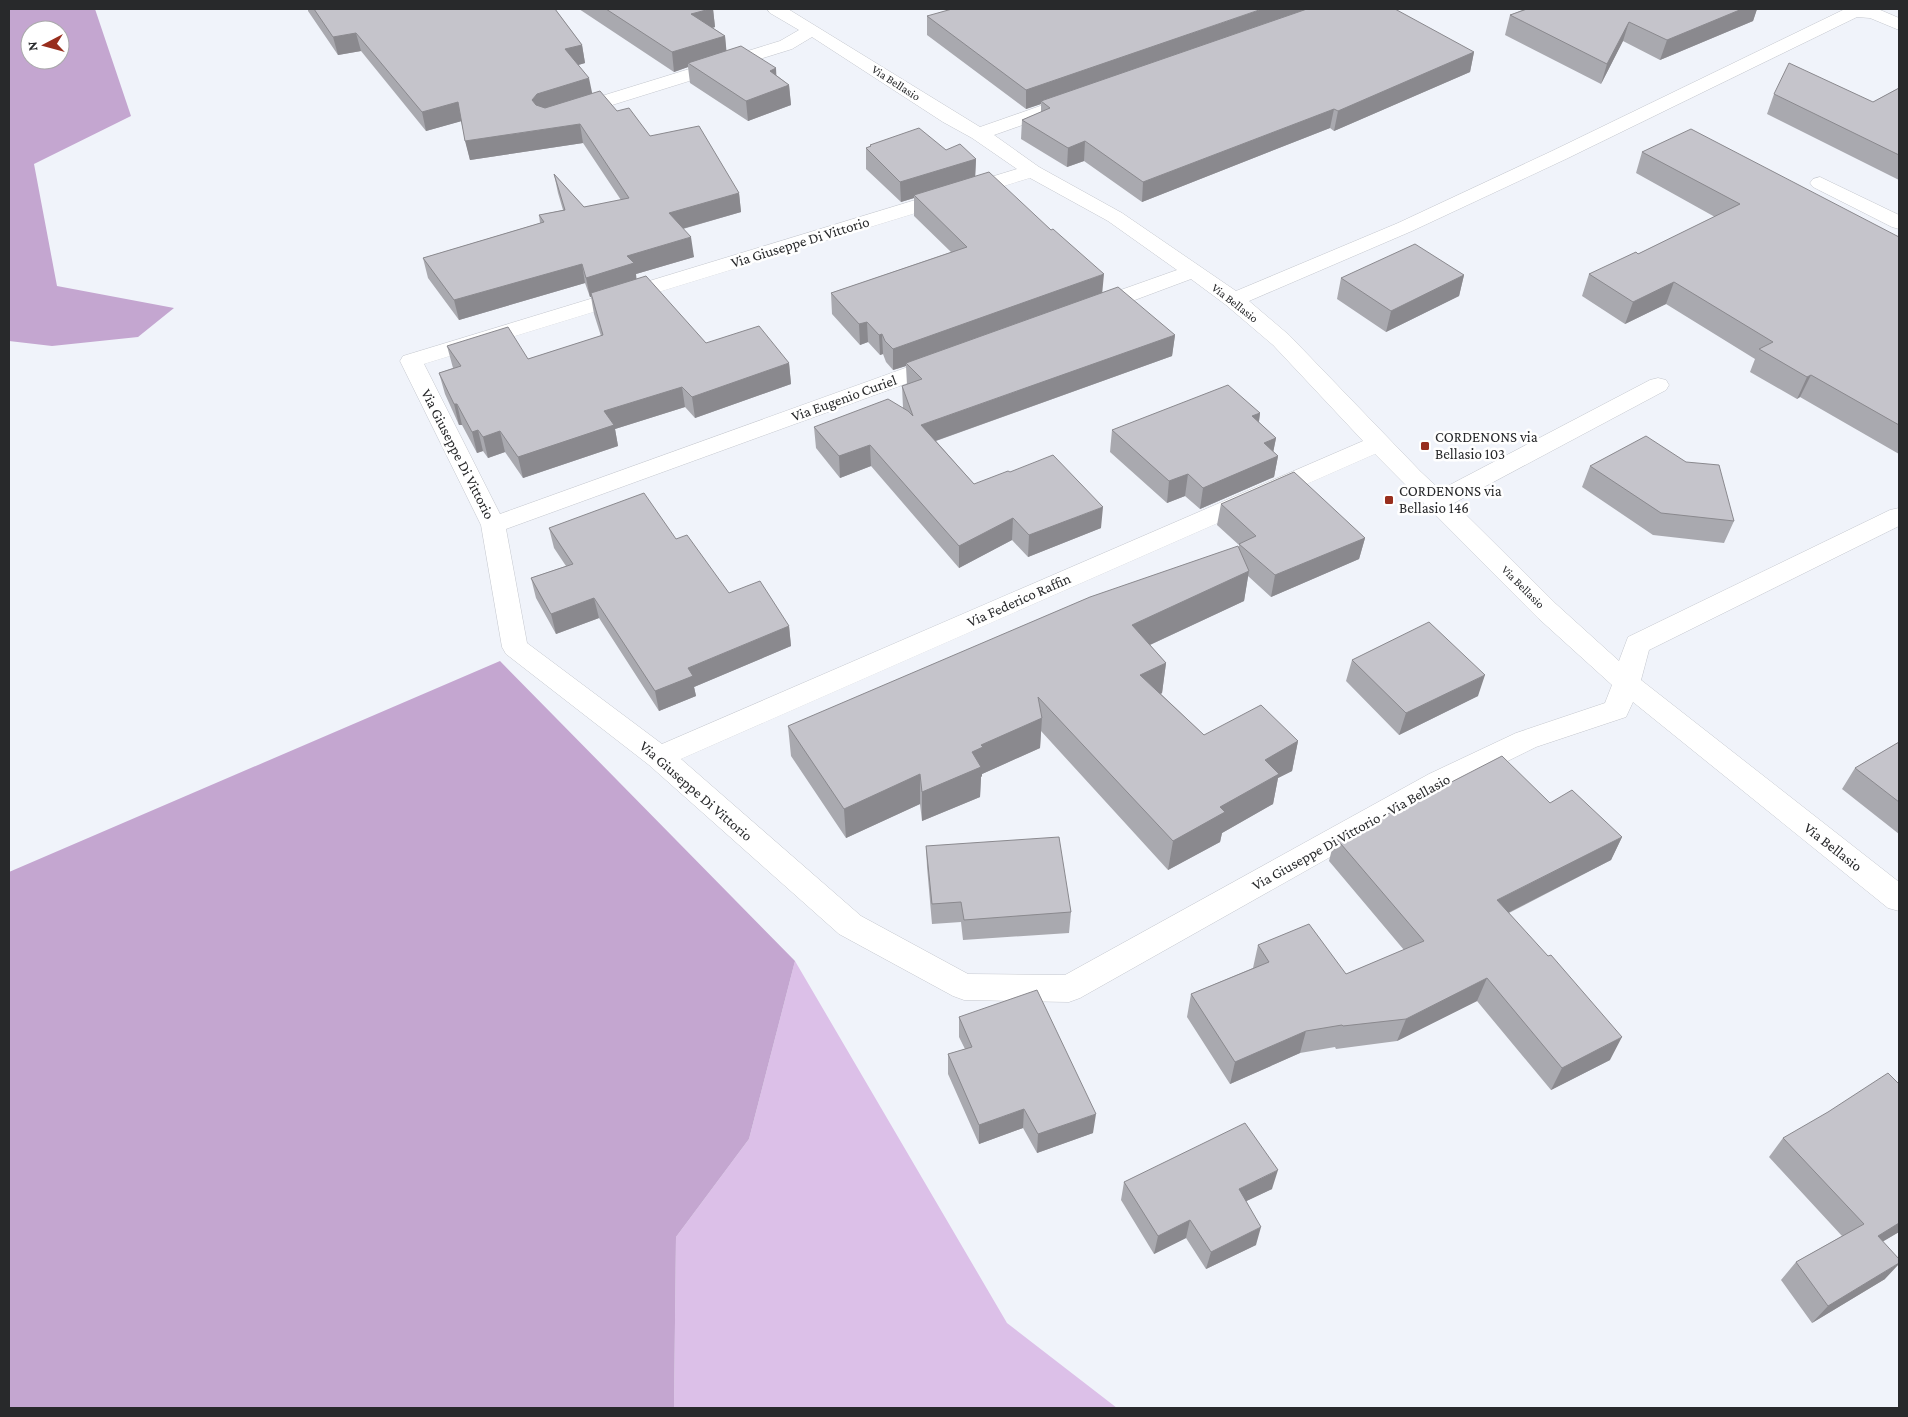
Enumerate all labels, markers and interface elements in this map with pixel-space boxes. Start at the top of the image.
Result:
north arrow [20,20,70,70]
text: N [24,40,41,52]
street label: Via Bellasio [869,62,923,104]
street label: Via Giuseppe Di Vittorio [729,213,871,272]
street label: Via Bellasio [1209,281,1261,326]
street label: Via Eugenio Curiel [789,372,899,425]
street label: Via Giuseppe Di Vittorio [417,386,498,522]
place label: CORDENONS via Bellasio 103 [1435,429,1538,462]
marker: CORDENONS via Bellasio 103 [1419,440,1431,452]
place label: CORDENONS via Bellasio 146 [1399,483,1502,516]
marker: CORDENONS via Bellasio 146 [1383,494,1395,506]
street label: Via Bellasio [1499,563,1547,611]
street label: Via Federico Raffin [965,570,1073,630]
street label: Via Giuseppe Di Vittorio [636,738,756,845]
street label: Via Giuseppe Di Vittorio - Via Bellasio [1249,771,1453,894]
street label: Via Bellasio [1801,819,1865,875]

